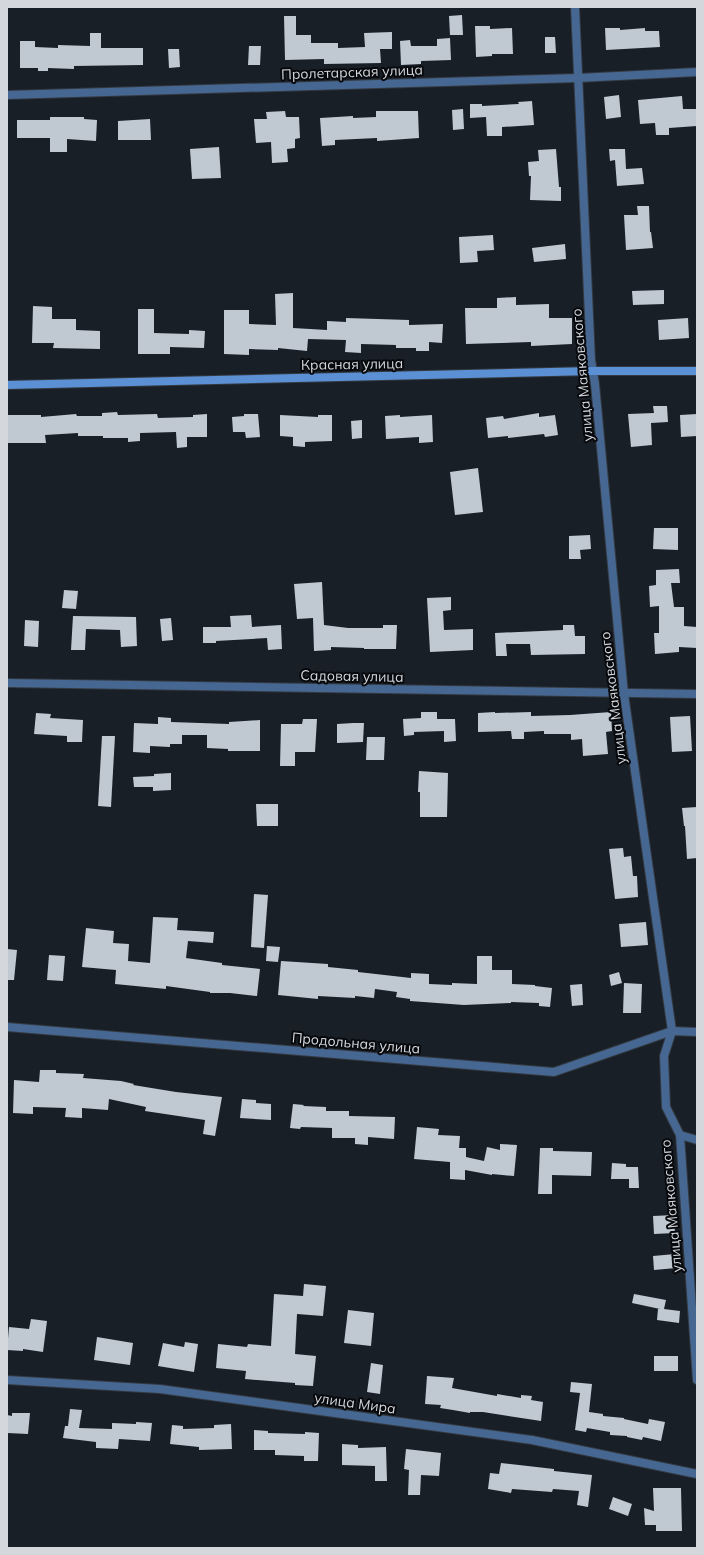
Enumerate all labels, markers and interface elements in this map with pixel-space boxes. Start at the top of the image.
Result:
street label: Пролетарская улица [281,61,423,83]
street label: улица Маяковского [567,308,597,442]
street label: Красная улица [301,354,403,374]
street label: улица Маяковского [596,631,630,765]
street label: Садовая улица [300,666,404,686]
street label: Продольная улица [291,1028,421,1058]
street label: улица Маяковского [656,1139,686,1273]
street label: улица Мира [313,1388,397,1418]

